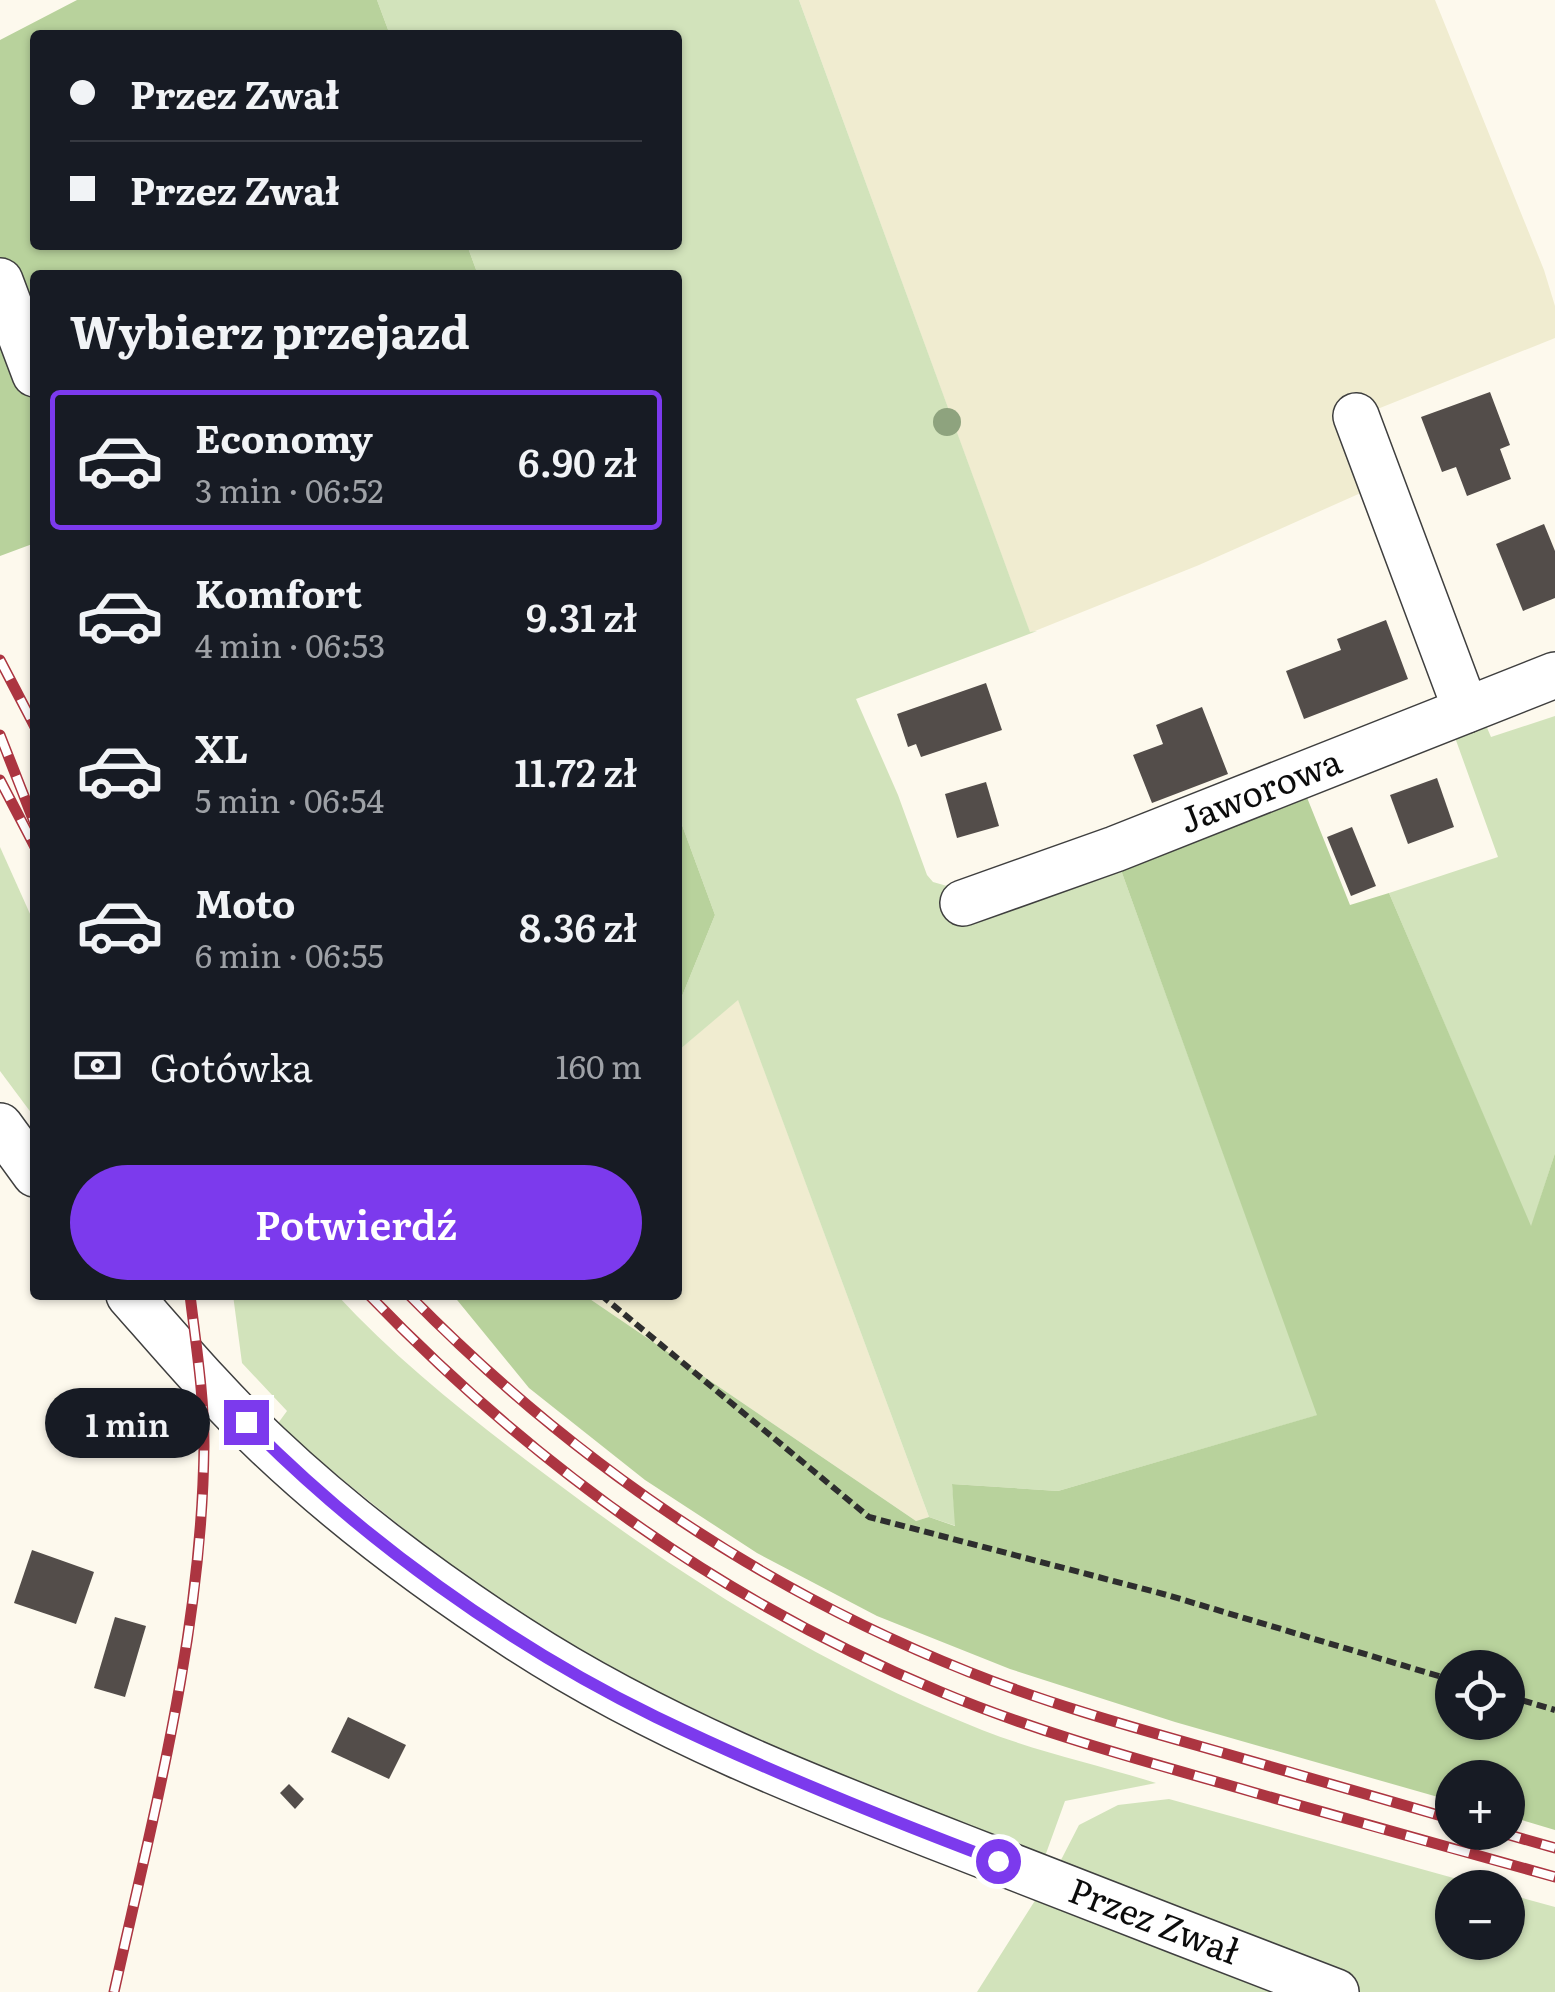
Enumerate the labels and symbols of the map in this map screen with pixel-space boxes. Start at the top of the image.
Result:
street label: Jaworowa [1171,733,1349,844]
callout: 1 min [46,1387,211,1457]
route end [224,1400,269,1445]
route start [976,1839,1021,1884]
street label: Przez Zwał [1062,1862,1247,1975]

